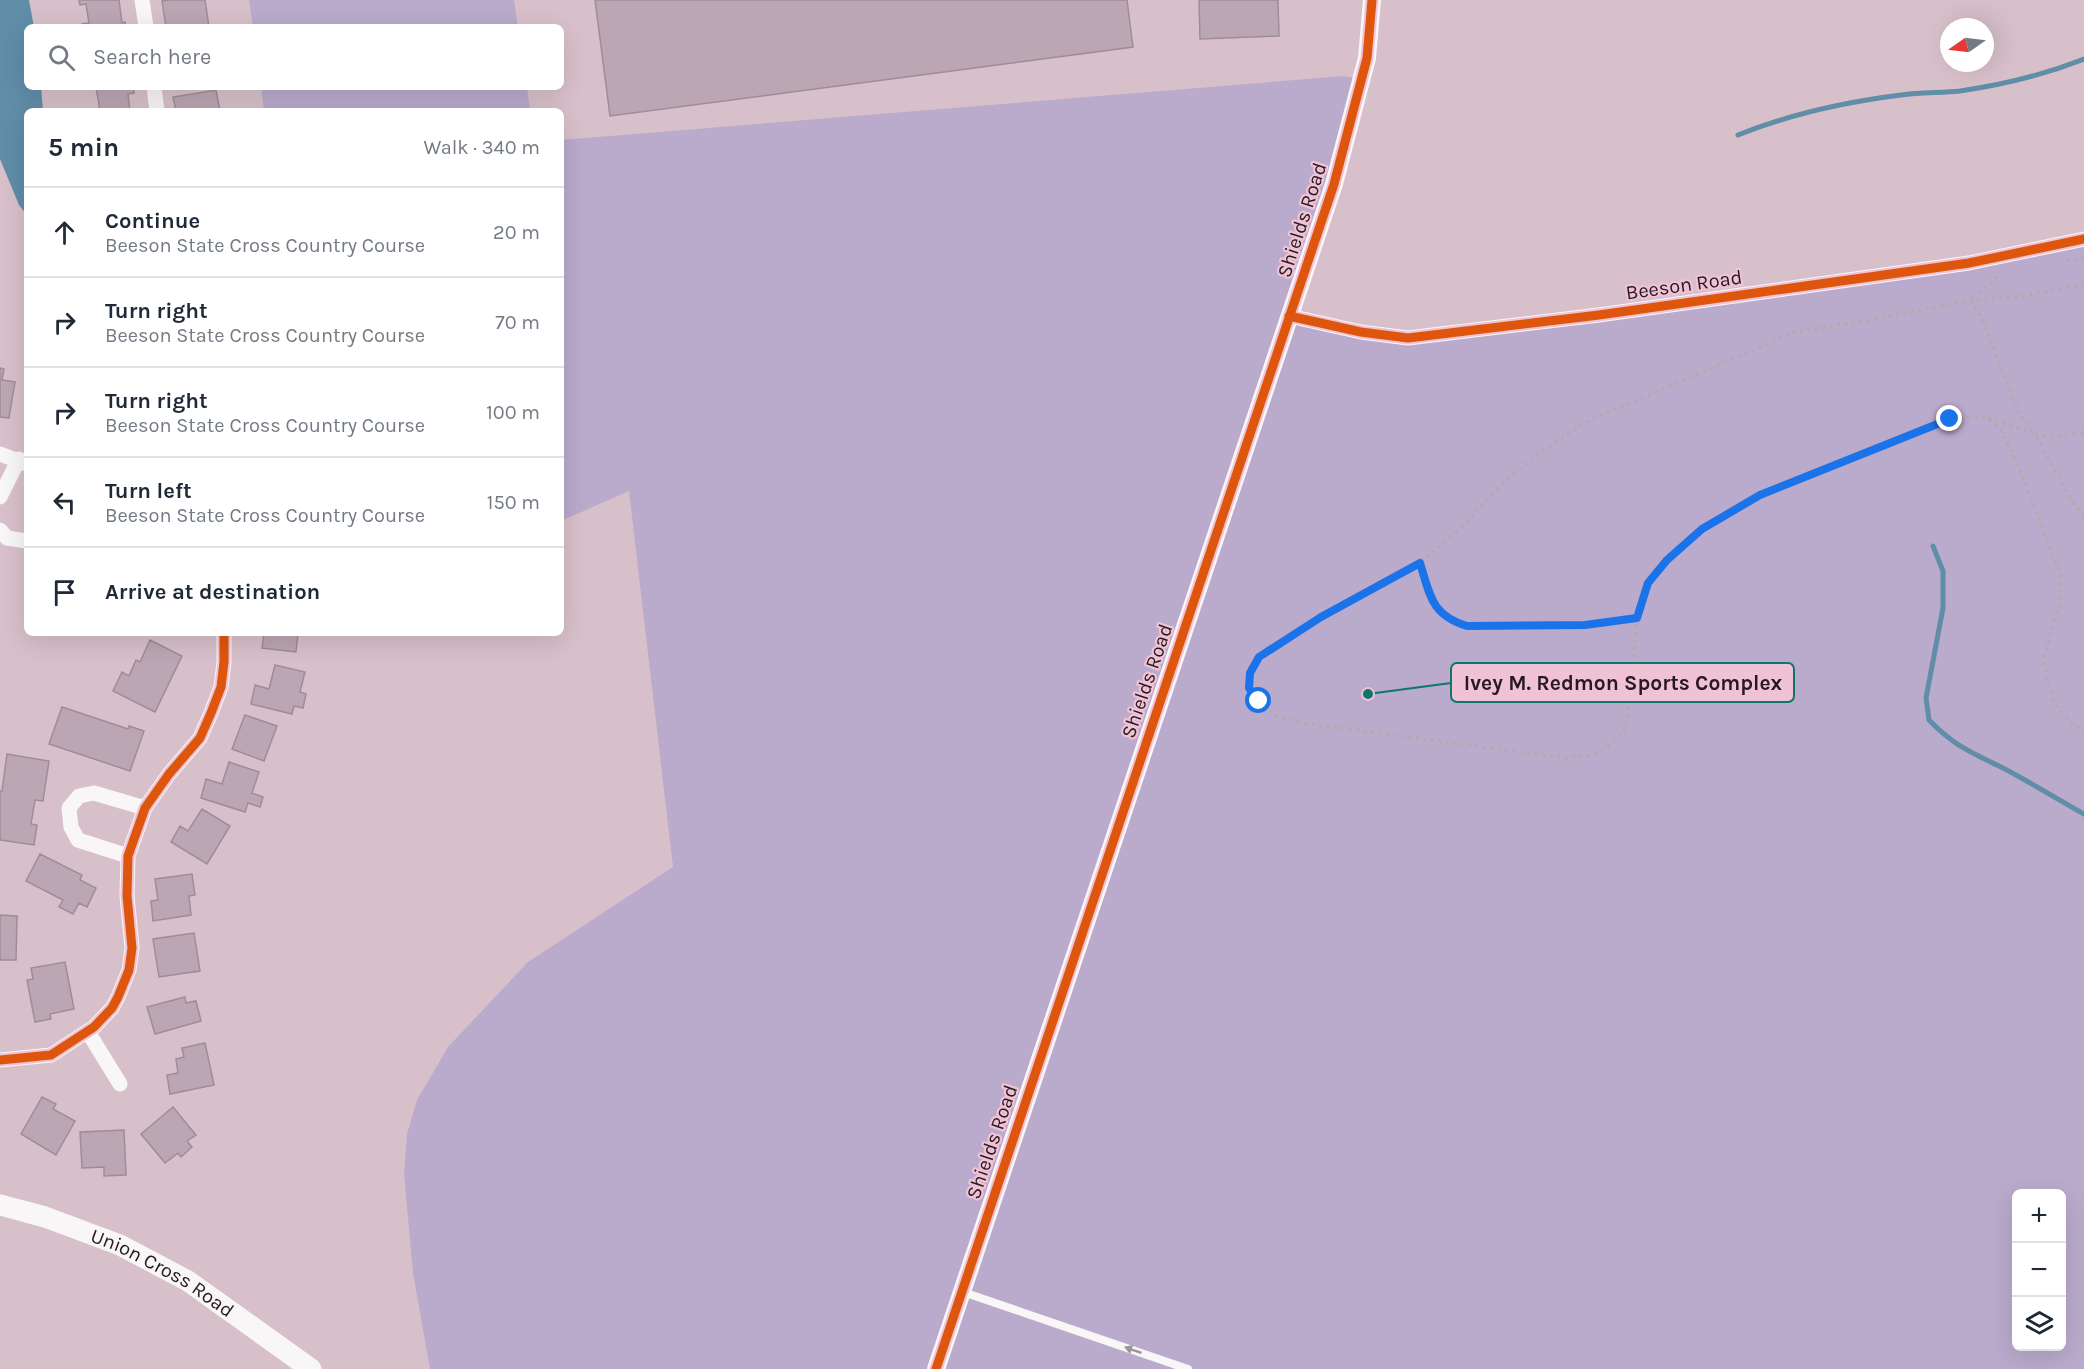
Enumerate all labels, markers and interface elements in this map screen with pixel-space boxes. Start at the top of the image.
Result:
north arrow [1940,18,1994,72]
search box [24,24,564,90]
icon: search [45,41,78,74]
text: Search here [93,44,211,70]
text: 5 min [48,132,119,163]
text: Walk · 340 m [424,136,540,159]
street label: Shields Road [1273,160,1331,280]
text: Continue [105,208,200,234]
icon: ahead [48,216,81,249]
text: 20 m [493,221,540,244]
text: Beeson State Cross Country Course [105,234,425,257]
street label: Beeson Road [1624,265,1744,305]
text: Turn right [105,298,208,324]
icon: right [48,306,81,339]
text: 70 m [495,311,540,334]
text: Beeson State Cross Country Course [105,324,425,347]
text: Turn right [105,388,208,414]
icon: right [48,396,81,429]
text: 100 m [486,401,540,424]
route end [1936,405,1962,431]
text: Beeson State Cross Country Course [105,414,425,437]
text: Turn left [105,478,192,504]
icon: left [48,486,81,519]
text: 150 m [487,491,540,514]
text: Beeson State Cross Country Course [105,504,425,527]
icon: arrive [48,576,81,609]
text: Arrive at destination [105,579,320,605]
street label: Shields Road [1117,621,1177,741]
callout: Ivey M. Redmon Sports Complex [1451,663,1794,702]
text: Ivey M. Redmon Sports Complex [1464,671,1783,695]
route start [1245,687,1271,713]
street label: Shields Road [962,1082,1022,1202]
map controls [2012,1189,2066,1351]
button: + [2012,1189,2066,1243]
street label: Union Cross Road [88,1224,239,1322]
button: − [2012,1243,2066,1297]
button: layers [2012,1297,2066,1351]
one-way arrow [1124,1345,1142,1354]

